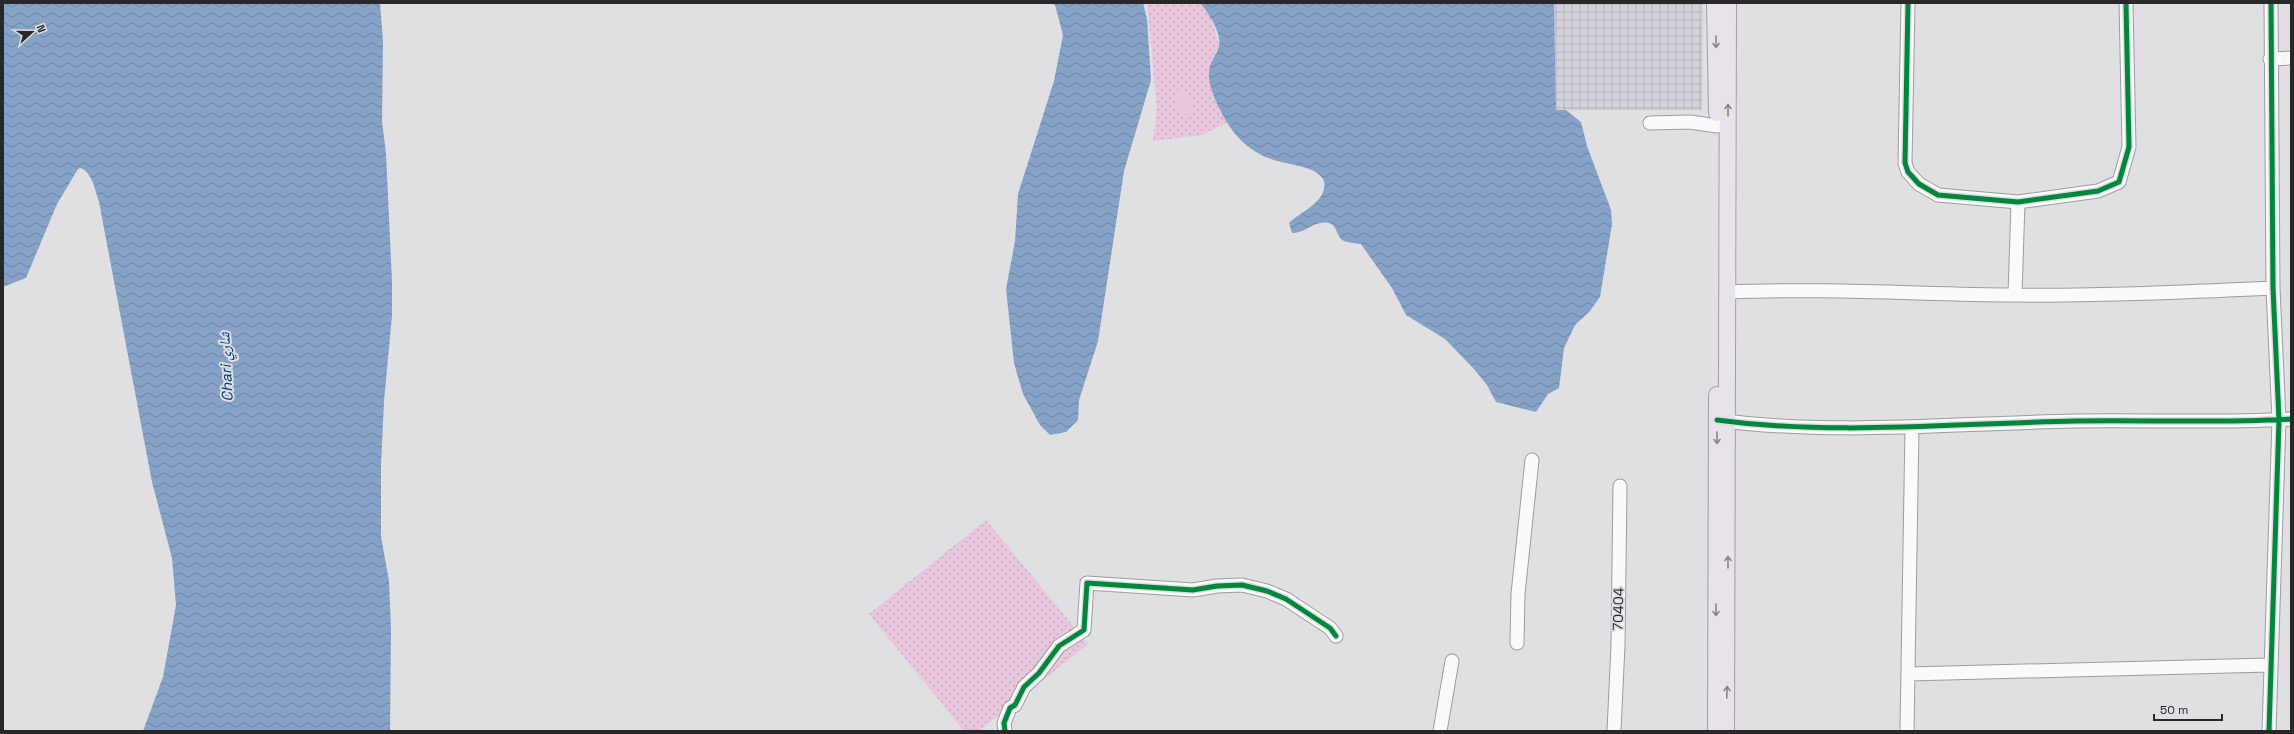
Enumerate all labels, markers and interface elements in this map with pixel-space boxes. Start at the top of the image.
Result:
north arrow [12,12,52,52]
text: N [33,22,49,34]
one-way arrow [1712,35,1720,48]
one-way arrow [1724,104,1732,117]
water label: Chari شاري [214,331,240,402]
one-way arrow [1713,431,1721,444]
one-way arrow [1724,556,1732,569]
street label: 70404 [1609,587,1627,631]
one-way arrow [1712,603,1720,616]
one-way arrow [1723,686,1731,699]
scale bar [2154,696,2222,722]
text: 50 m [2160,702,2188,718]

